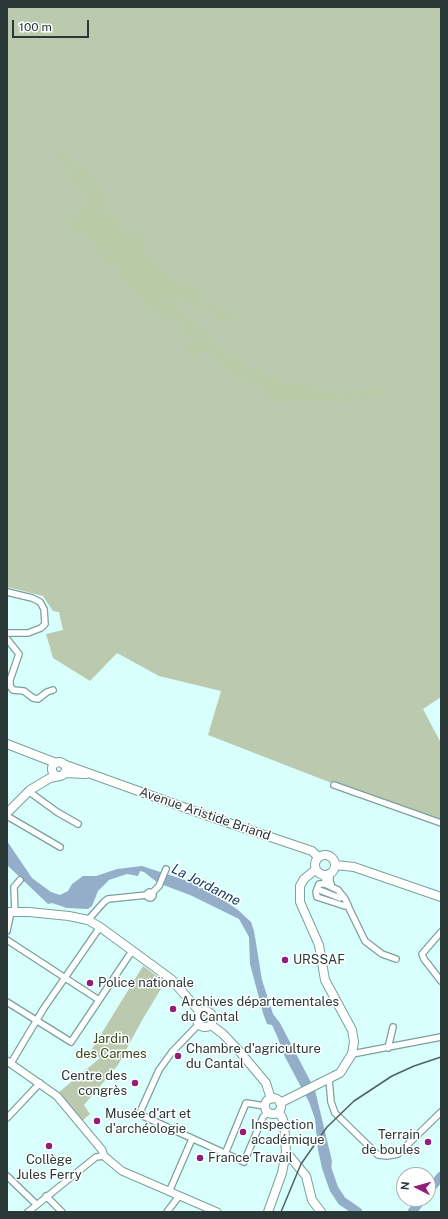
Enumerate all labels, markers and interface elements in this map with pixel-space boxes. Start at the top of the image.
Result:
scale bar [14,12,91,38]
text: 100 m [19,20,52,34]
street label: Avenue Aristide Briand [137,784,273,844]
water label: La Jordanne [169,860,243,910]
place label: URSSAF [293,952,345,968]
marker: URSSAF [280,955,290,965]
place label: Police nationale [98,975,194,991]
marker: Police nationale [85,978,95,988]
place label: Archives départementales du Cantal [181,994,339,1025]
marker: Archives départementales du Cantal [168,1004,178,1014]
park label: Jardin des Carmes [75,1031,147,1062]
place label: Chambre d'agriculture du Cantal [186,1041,321,1072]
marker: Chambre d'agriculture du Cantal [173,1051,183,1061]
place label: Centre des congrès [61,1068,127,1099]
marker: Centre des congrès [130,1078,140,1088]
place label: Musée d'art et d'archéologie [105,1106,191,1137]
marker: Musée d'art et d'archéologie [92,1116,102,1126]
place label: Inspection académique [251,1117,325,1148]
marker: Inspection académique [238,1127,248,1137]
place label: Terrain de boules [361,1127,420,1158]
marker: Terrain de boules [423,1137,433,1147]
marker: Collège Jules Ferry [44,1141,54,1151]
place label: France Travail [208,1150,293,1166]
place label: Collège Jules Ferry [16,1152,82,1183]
marker: France Travail [195,1153,205,1163]
north arrow [396,1167,436,1207]
text: N [399,1181,411,1191]

